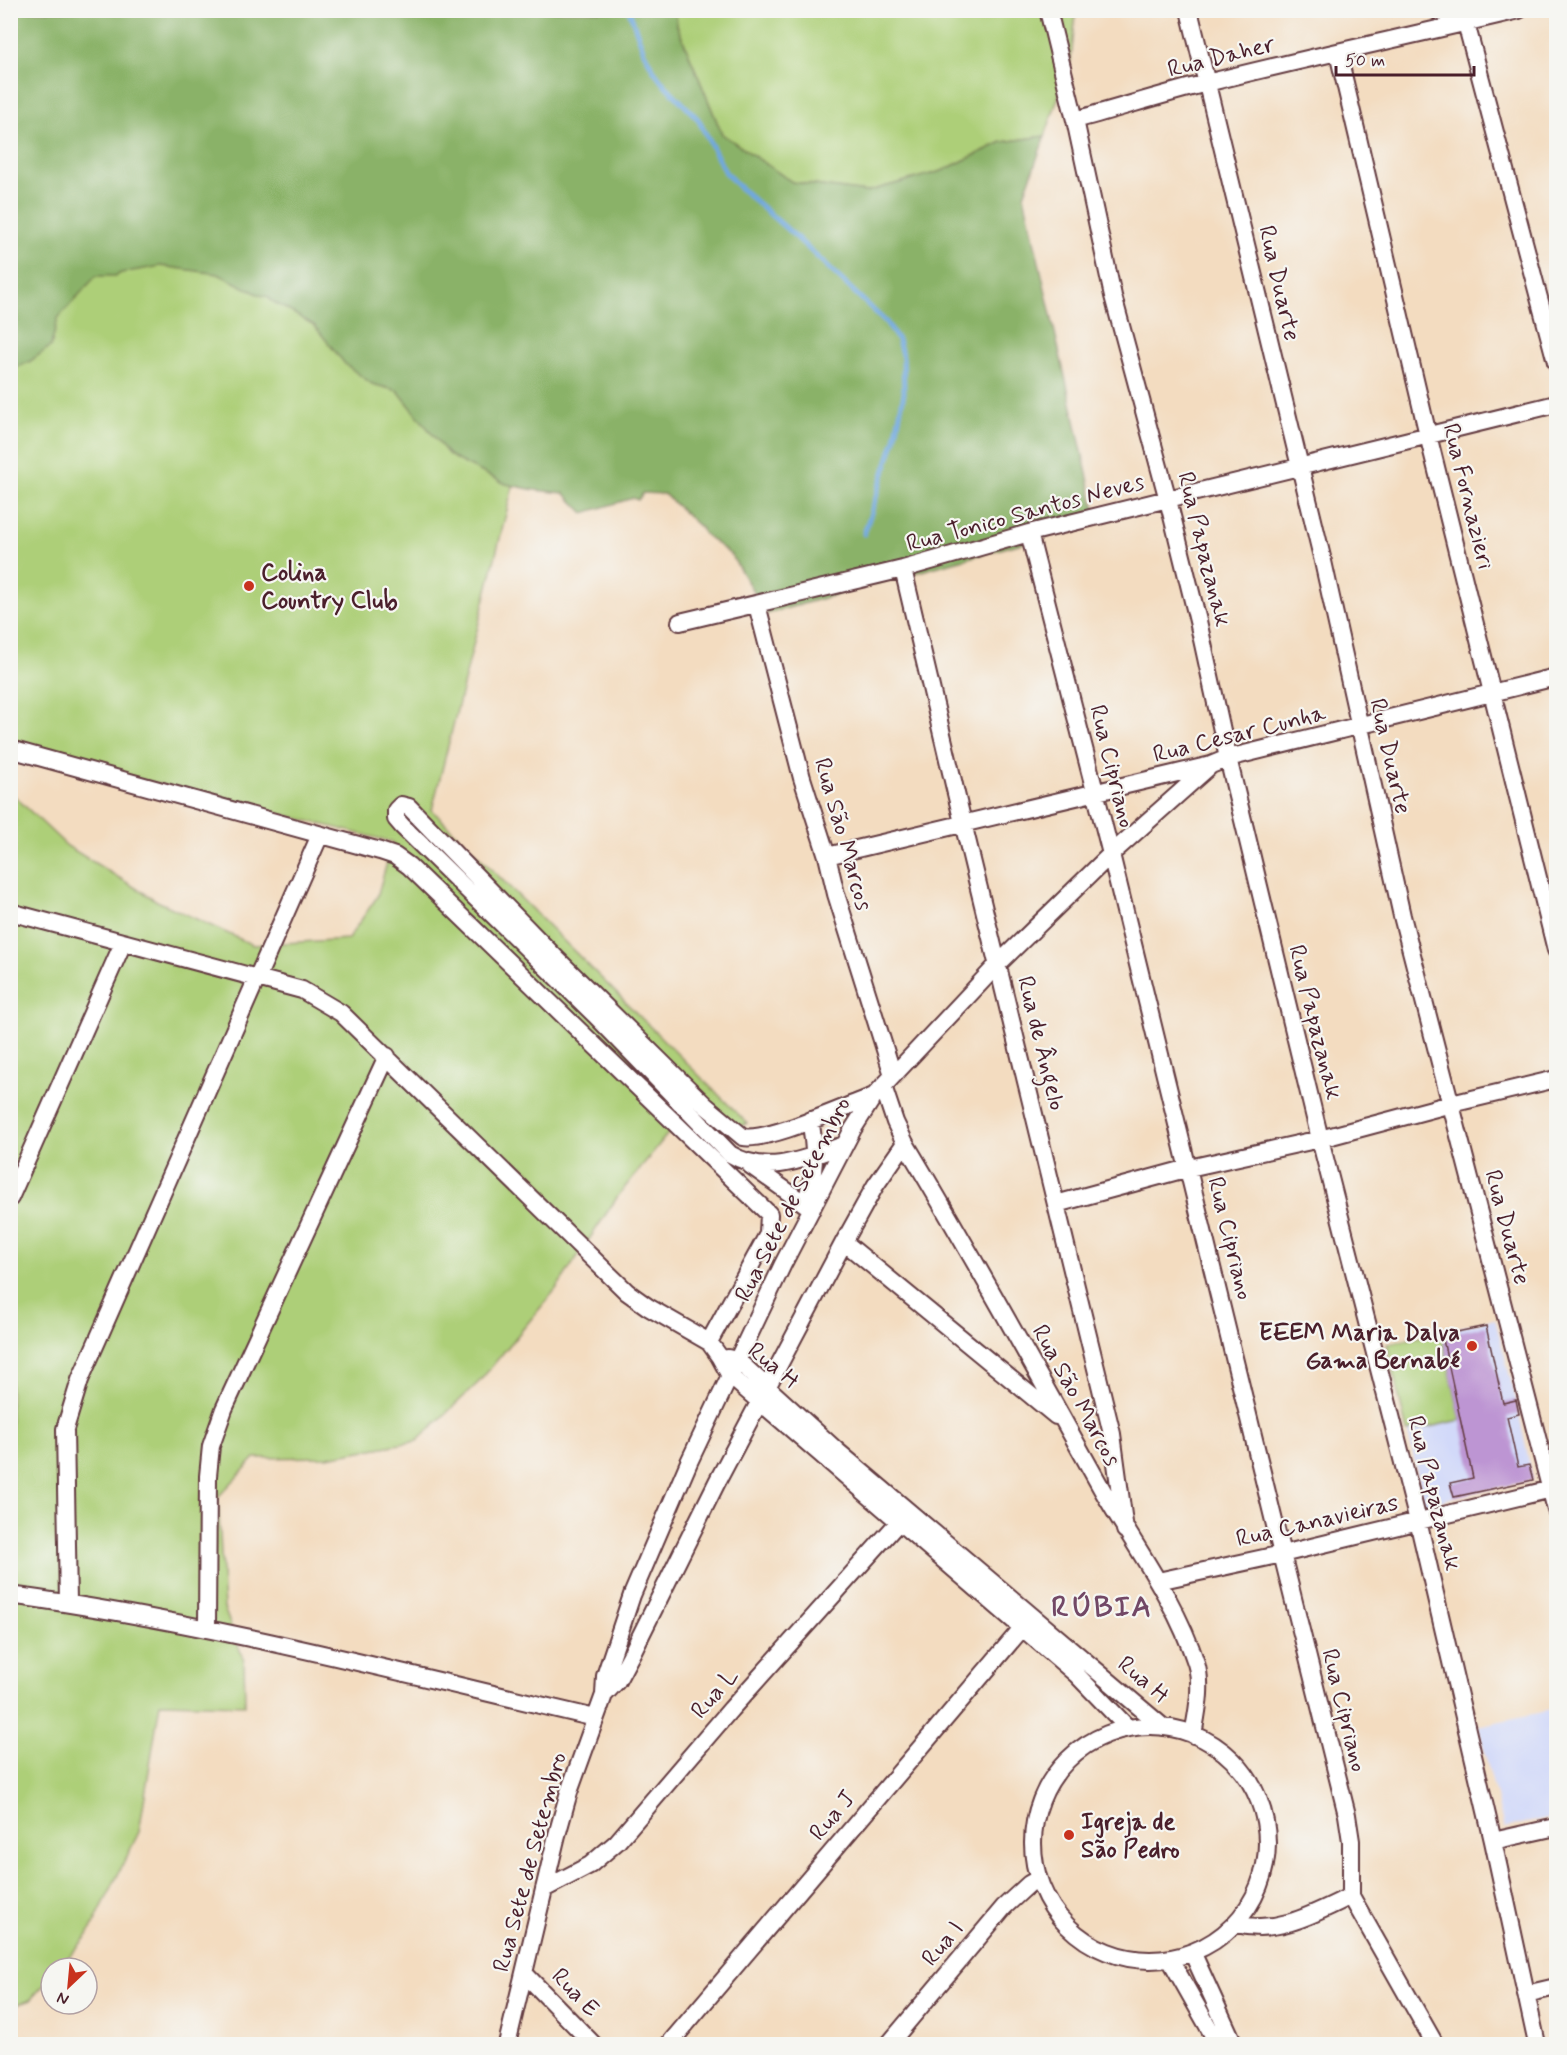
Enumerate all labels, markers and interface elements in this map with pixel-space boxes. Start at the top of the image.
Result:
street label: Rua Daher [1164,29,1279,86]
scale bar [1336,39,1474,77]
text: 50 m [1345,49,1385,73]
street label: Rua Duarte [1250,223,1307,344]
street label: Rua Fornazieri [1434,420,1501,573]
street label: Rua Tonico Santos Neves [903,467,1148,560]
street label: Rua Papazanak [1169,469,1238,630]
place label: Colina Country Club [261,558,398,617]
marker: Colina Country Club [242,579,256,593]
street label: Rua Duarte [1361,696,1418,817]
street label: Rua Cesar Cunha [1150,698,1329,771]
street label: Rua Cipriano [1081,702,1142,831]
street label: Rua São Marcos [806,755,879,915]
street label: Rua Papazanak [1280,942,1349,1103]
street label: Rua de Ângelo [1006,973,1072,1114]
street label: Rua Sete de Setembro [728,1092,858,1307]
street label: Rua Duarte [1476,1167,1537,1288]
street label: Rua Cipriano [1199,1174,1260,1303]
place label: EEEM Maria Dalva Gama Bernabé [1259,1318,1460,1377]
street label: Rua São Marcos [1024,1319,1128,1472]
street label: Rua H [740,1336,806,1397]
marker: EEEM Maria Dalva Gama Bernabé [1465,1339,1479,1353]
street label: Rua Papazanak [1399,1413,1468,1574]
street label: Rua Canavieiras [1233,1488,1402,1555]
district label: RÚBIA [1051,1588,1153,1627]
street label: Rua Cipriano [1313,1646,1374,1775]
street label: Rua H [1111,1649,1175,1711]
street label: Rua L [684,1662,746,1726]
street label: Rua Sete de Setembro [486,1749,575,1976]
street label: Rua J [803,1784,863,1848]
place label: Igreja de São Pedro [1081,1807,1180,1866]
marker: Igreja de São Pedro [1062,1828,1076,1842]
street label: Rua I [915,1915,971,1973]
north arrow [39,1956,99,2016]
street label: Rua E [544,1962,606,2024]
text: N [54,1986,72,2010]

